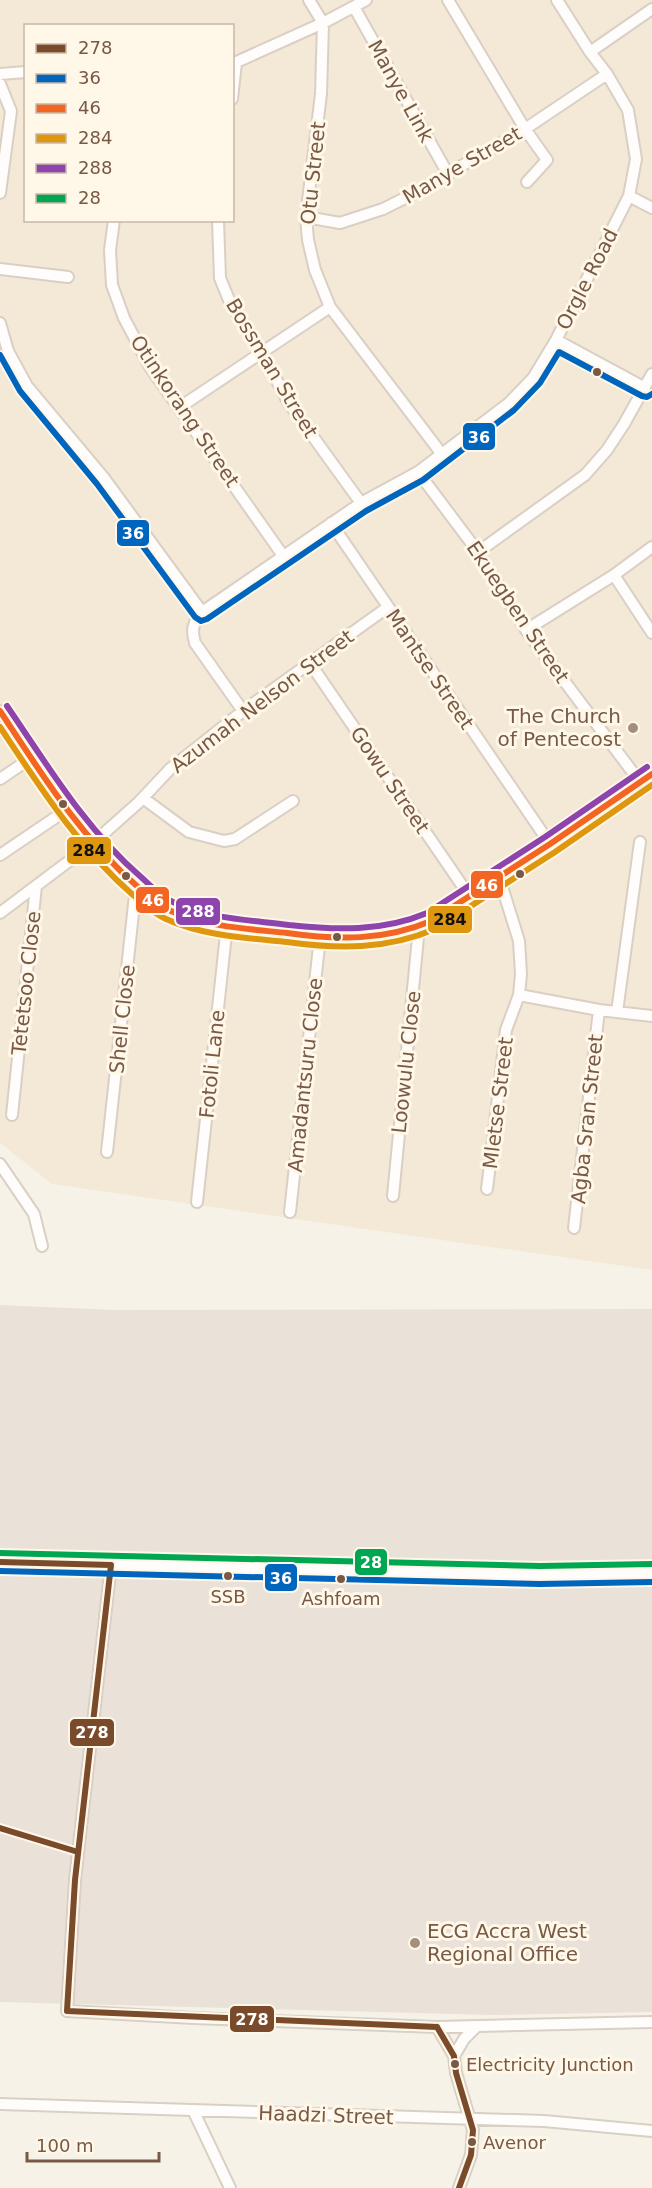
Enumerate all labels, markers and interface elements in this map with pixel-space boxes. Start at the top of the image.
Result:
legend [24,24,234,222]
street label: Manye Link [363,35,439,147]
text: 278 [78,37,112,58]
text: 36 [78,67,101,88]
text: 46 [78,97,101,118]
street label: Otu Street [296,120,330,226]
street label: Manye Street [398,121,526,209]
text: 284 [78,127,112,148]
text: 288 [78,157,112,178]
text: 28 [78,187,101,208]
street label: Orgle Road [551,224,623,334]
street label: Bossman Street [221,294,323,442]
street label: Otinkorang Street [125,331,245,492]
unlabelled marker [591,366,603,378]
line badge: 36 [462,422,496,451]
text: 36 [468,428,490,447]
line badge: 36 [116,519,150,547]
text: 36 [122,524,144,543]
street label: Ekuegben Street [462,536,574,688]
street label: Mantse Street [381,604,479,734]
street label: Azumah Nelson Street [166,624,358,778]
place label: The Church of Pentecost [497,704,621,751]
marker: The Church of Pentecost [626,721,640,735]
street label: Gowu Street [345,722,435,838]
unlabelled marker [57,798,69,810]
line badge: 284 [66,836,112,865]
text: 284 [72,841,106,860]
unlabelled marker [514,868,526,880]
unlabelled marker [120,870,132,882]
line badge: 46 [470,870,504,899]
text: 46 [476,876,498,895]
line badge: 46 [135,886,170,914]
text: 46 [142,891,164,910]
line badge: 288 [175,897,221,926]
text: 288 [181,902,215,921]
line badge: 284 [427,905,473,934]
street label: Tetetsoo Close [6,910,46,1057]
text: 284 [433,910,467,929]
unlabelled marker [331,931,343,943]
street label: Shell Close [104,963,140,1075]
street label: Amadantsuru Close [283,976,327,1174]
street label: Loowulu Close [387,989,425,1135]
street label: Fotoli Lane [194,1009,230,1119]
street label: Agba Sran Street [566,1033,608,1205]
street label: Mletse Street [478,1035,518,1170]
line badge: 28 [354,1548,388,1576]
text: 28 [360,1553,382,1572]
line badge: 36 [264,1563,298,1592]
text: 36 [270,1569,292,1588]
marker: SSB [222,1570,234,1582]
marker: Ashfoam [335,1573,347,1585]
place label: SSB [210,1586,246,1607]
place label: Ashfoam [301,1588,381,1609]
line badge: 278 [69,1718,115,1747]
text: 278 [75,1723,109,1742]
place label: ECG Accra West Regional Office [427,1919,587,1966]
marker: ECG Accra West Regional Office [408,1936,422,1950]
line badge: 278 [229,2005,275,2033]
text: 278 [235,2010,269,2029]
place label: Electricity Junction [466,2054,634,2075]
marker: Electricity Junction [449,2058,461,2070]
street label: Haadzi Street [258,2101,394,2129]
scale bar [27,2125,159,2163]
place label: Avenor [483,2132,546,2153]
text: 100 m [36,2135,94,2156]
marker: Avenor [466,2136,478,2148]

